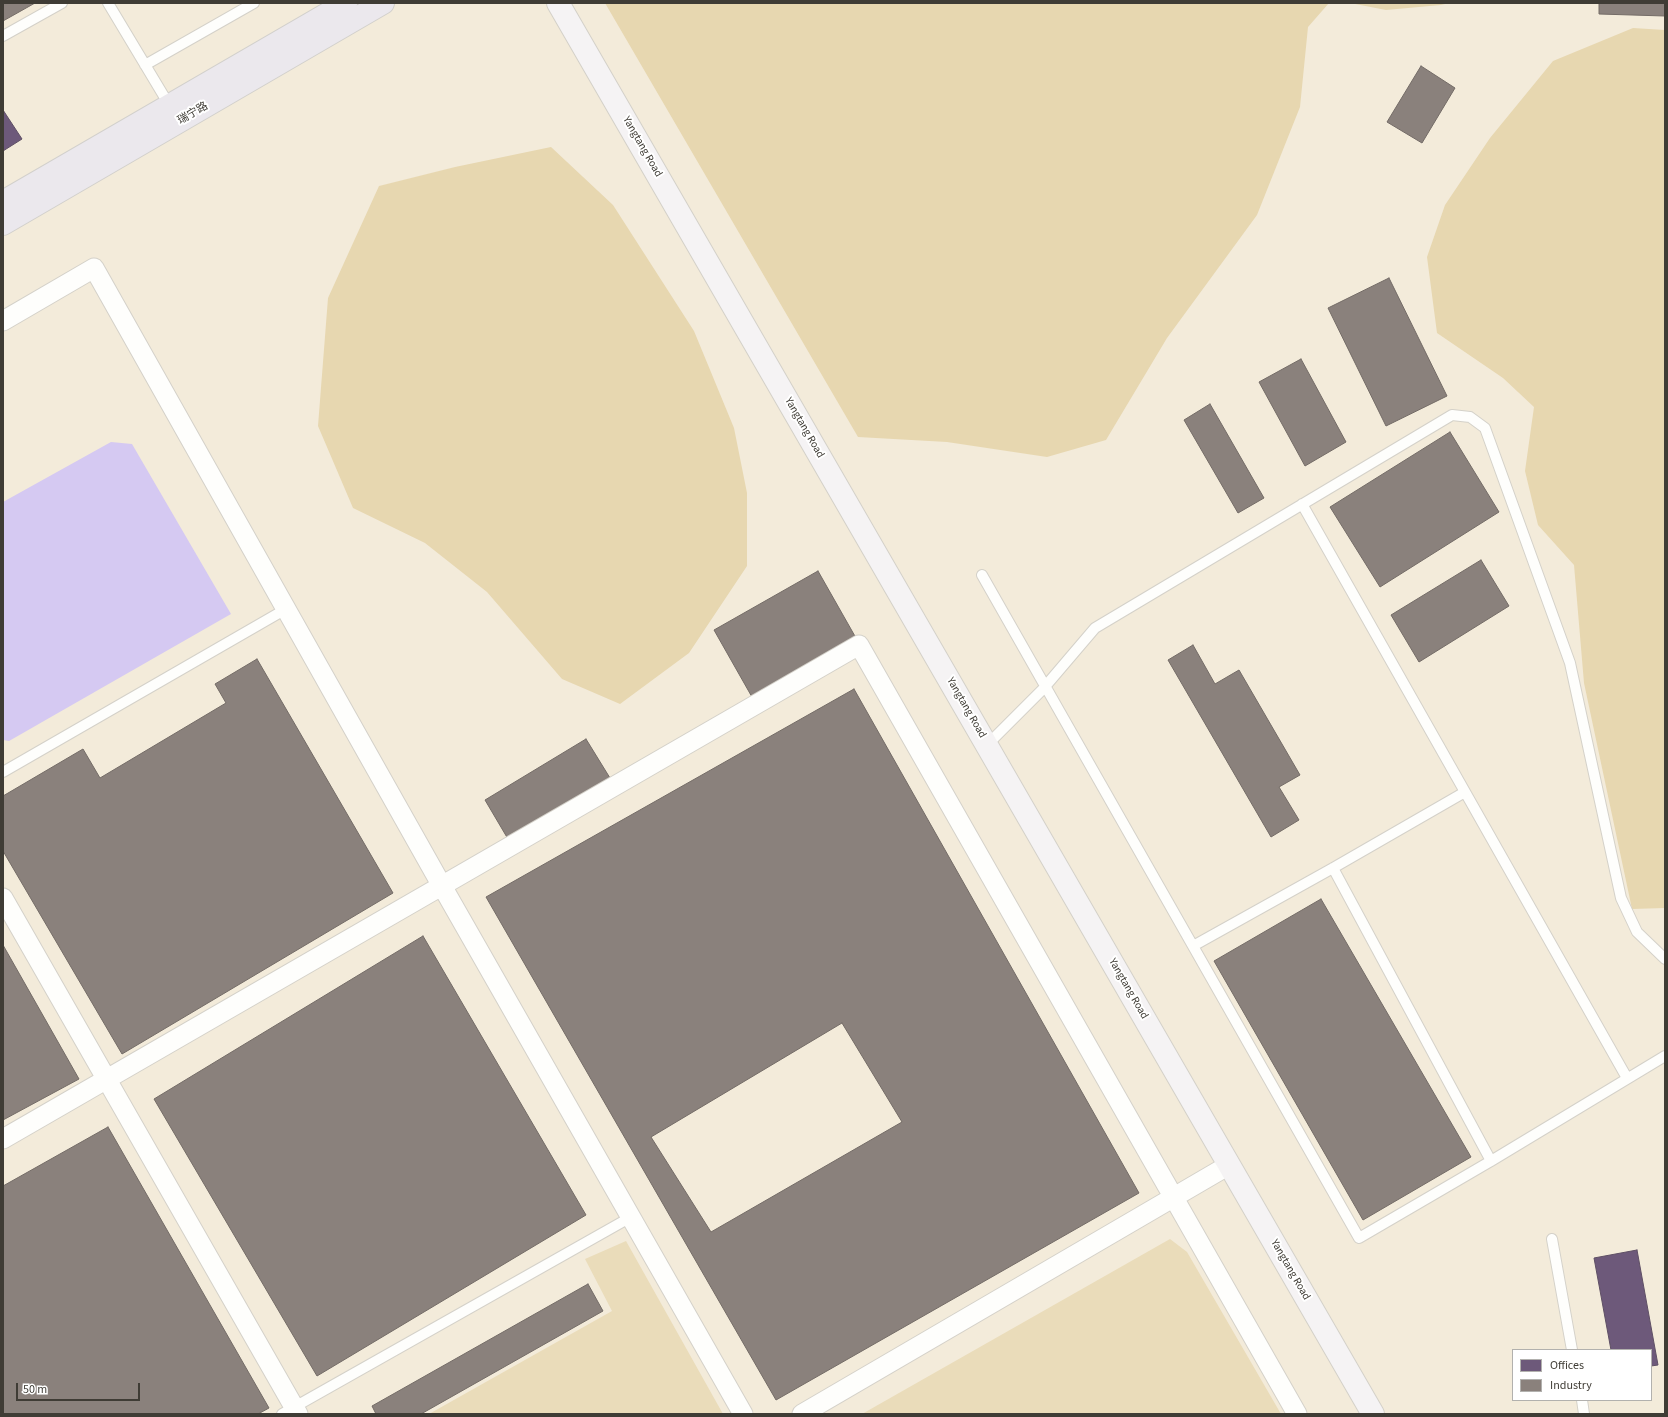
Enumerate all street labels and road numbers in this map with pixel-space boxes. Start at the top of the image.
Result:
street label: 瑞宁路 [175,100,211,128]
street label: Yangtang Road [619,114,665,180]
street label: Yangtang Road [781,395,827,461]
street label: Yangtang Road [943,675,989,741]
street label: Yangtang Road [1105,956,1151,1022]
street label: Yangtang Road [1267,1237,1313,1303]

